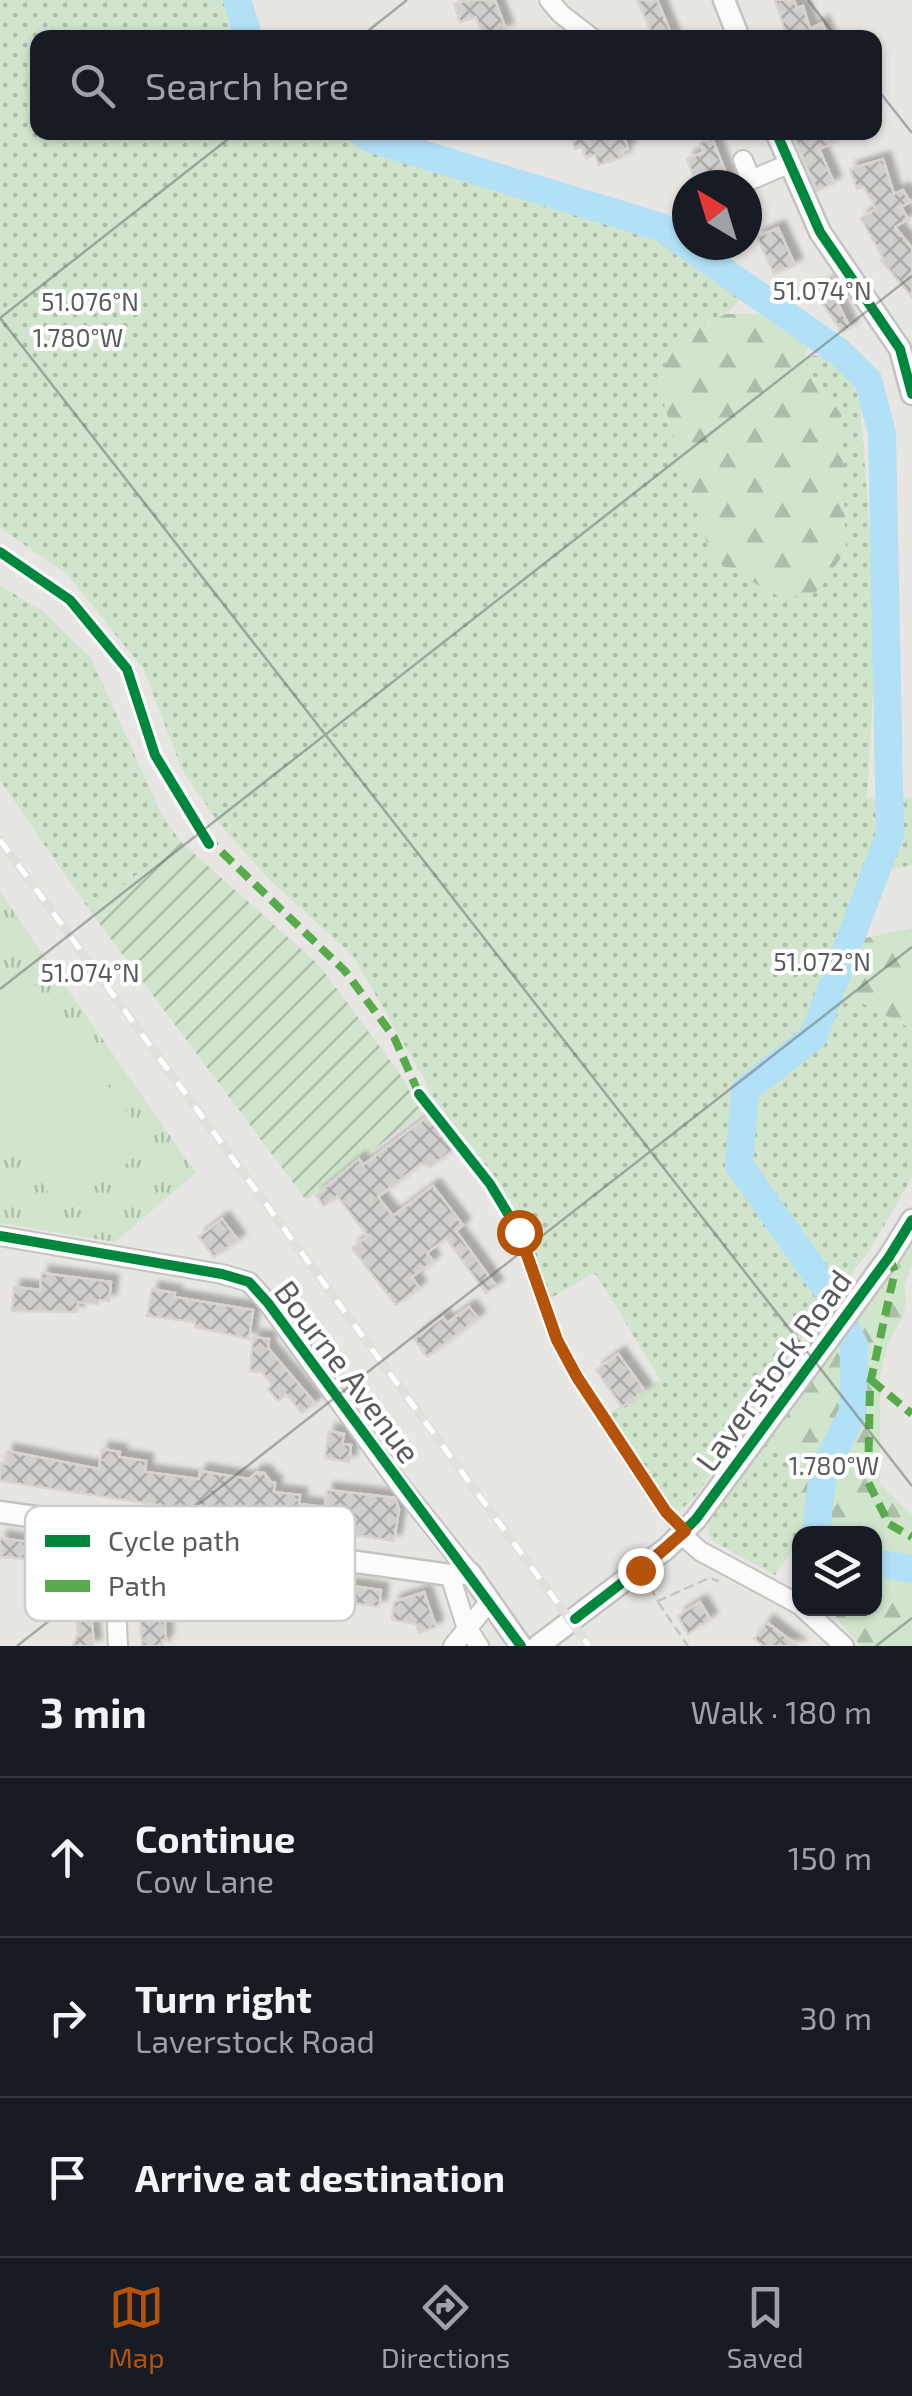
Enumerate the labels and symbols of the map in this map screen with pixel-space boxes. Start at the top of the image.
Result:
north arrow [672,170,762,260]
text: 51.074°N [772,275,872,305]
text: 51.076°N [41,286,139,316]
text: 1.780°W [33,322,123,352]
text: 51.072°N [773,946,871,976]
text: 51.074°N [40,957,140,987]
route start [497,1210,543,1256]
street label: Laverstock Road [687,1262,858,1478]
street label: Bourne Avenue [268,1272,430,1469]
text: 1.780°W [789,1450,879,1480]
legend [25,1506,355,1621]
text: Cycle path [108,1523,240,1557]
route end [618,1548,664,1594]
text: Path [108,1568,167,1602]

